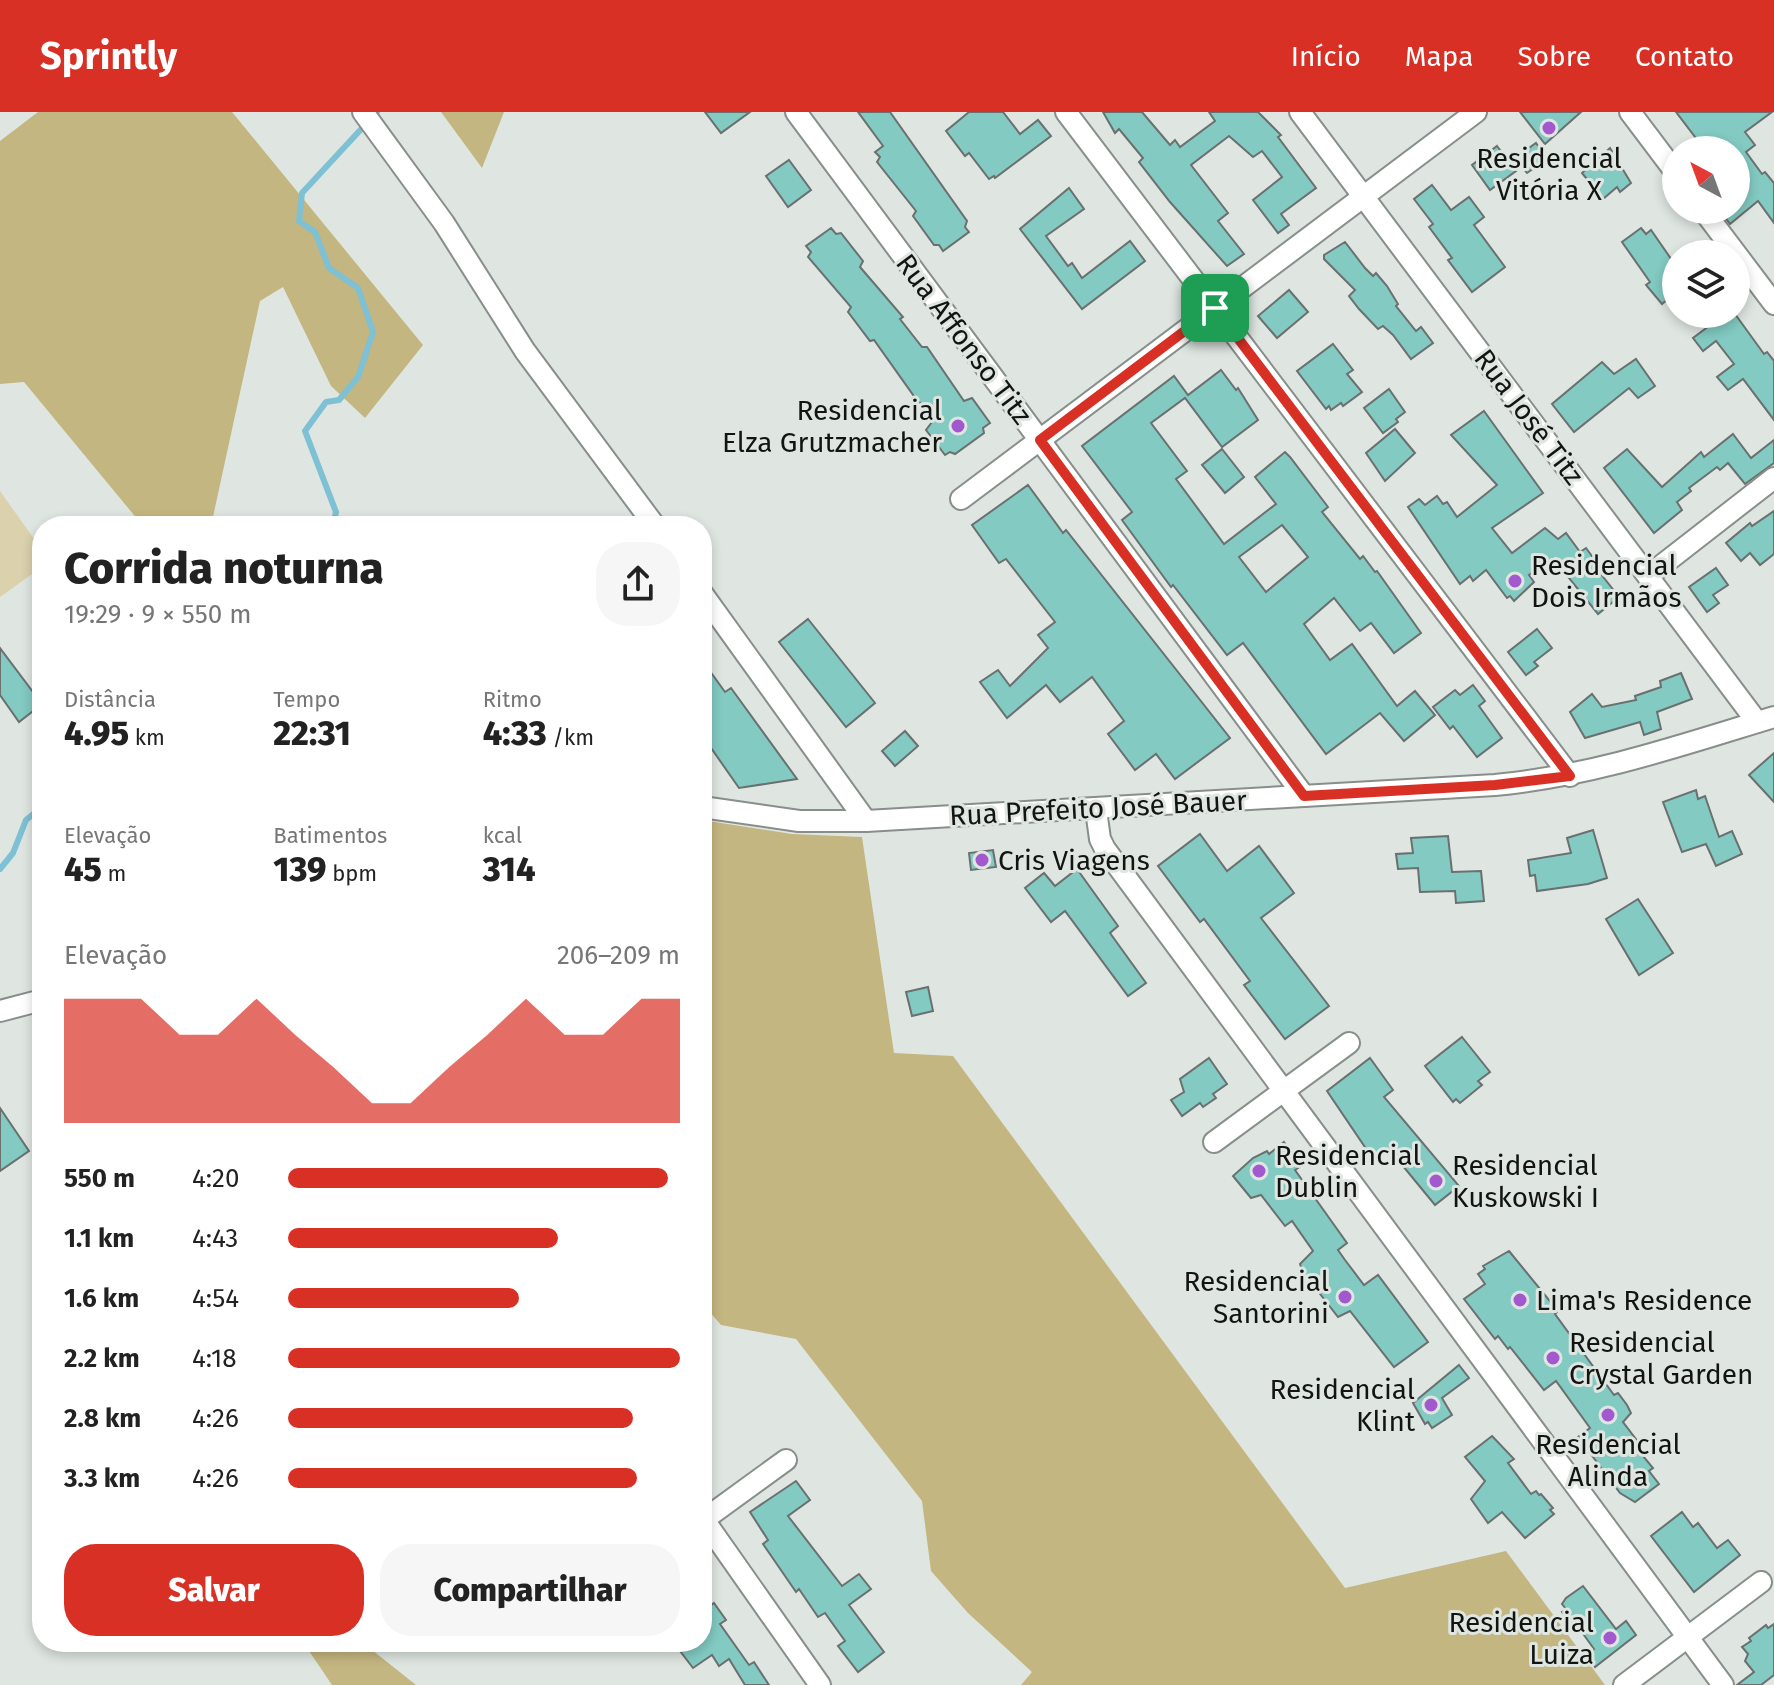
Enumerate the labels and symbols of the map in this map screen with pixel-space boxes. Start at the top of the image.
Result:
marker: Residencial Vitória X [1540,119,1558,137]
north arrow [1662,136,1750,224]
place label: Residencial Vitória X [1476,142,1622,207]
street label: Rua Affonso Titz [889,247,1039,431]
pin [1181,274,1249,342]
street label: Rua José Titz [1467,343,1591,491]
place label: Residencial Elza Grutzmacher [722,394,942,459]
marker: Residencial Elza Grutzmacher [949,417,967,435]
place label: Residencial Dois Irmãos [1531,549,1682,614]
marker: Residencial Dois Irmãos [1506,572,1524,590]
street label: Rua Prefeito José Bauer [948,784,1248,832]
place label: Cris Viagens [998,844,1150,877]
marker: Cris Viagens [973,851,991,869]
place label: Residencial Dublin [1275,1139,1421,1204]
place label: Residencial Kuskowski I [1452,1149,1599,1214]
marker: Residencial Dublin [1250,1162,1268,1180]
marker: Residencial Kuskowski I [1427,1172,1445,1190]
place label: Residencial Santorini [1183,1265,1329,1330]
place label: Lima's Residence [1536,1284,1752,1317]
marker: Residencial Santorini [1336,1288,1354,1306]
marker: Lima's Residence [1511,1291,1529,1309]
place label: Residencial Crystal Garden [1569,1326,1754,1391]
marker: Residencial Crystal Garden [1544,1349,1562,1367]
place label: Residencial Klint [1269,1373,1416,1438]
marker: Residencial Klint [1422,1396,1440,1414]
marker: Residencial Alinda [1599,1406,1617,1424]
place label: Residencial Alinda [1535,1428,1681,1493]
place label: Residencial Luiza [1448,1606,1594,1671]
marker: Residencial Luiza [1601,1629,1619,1647]

